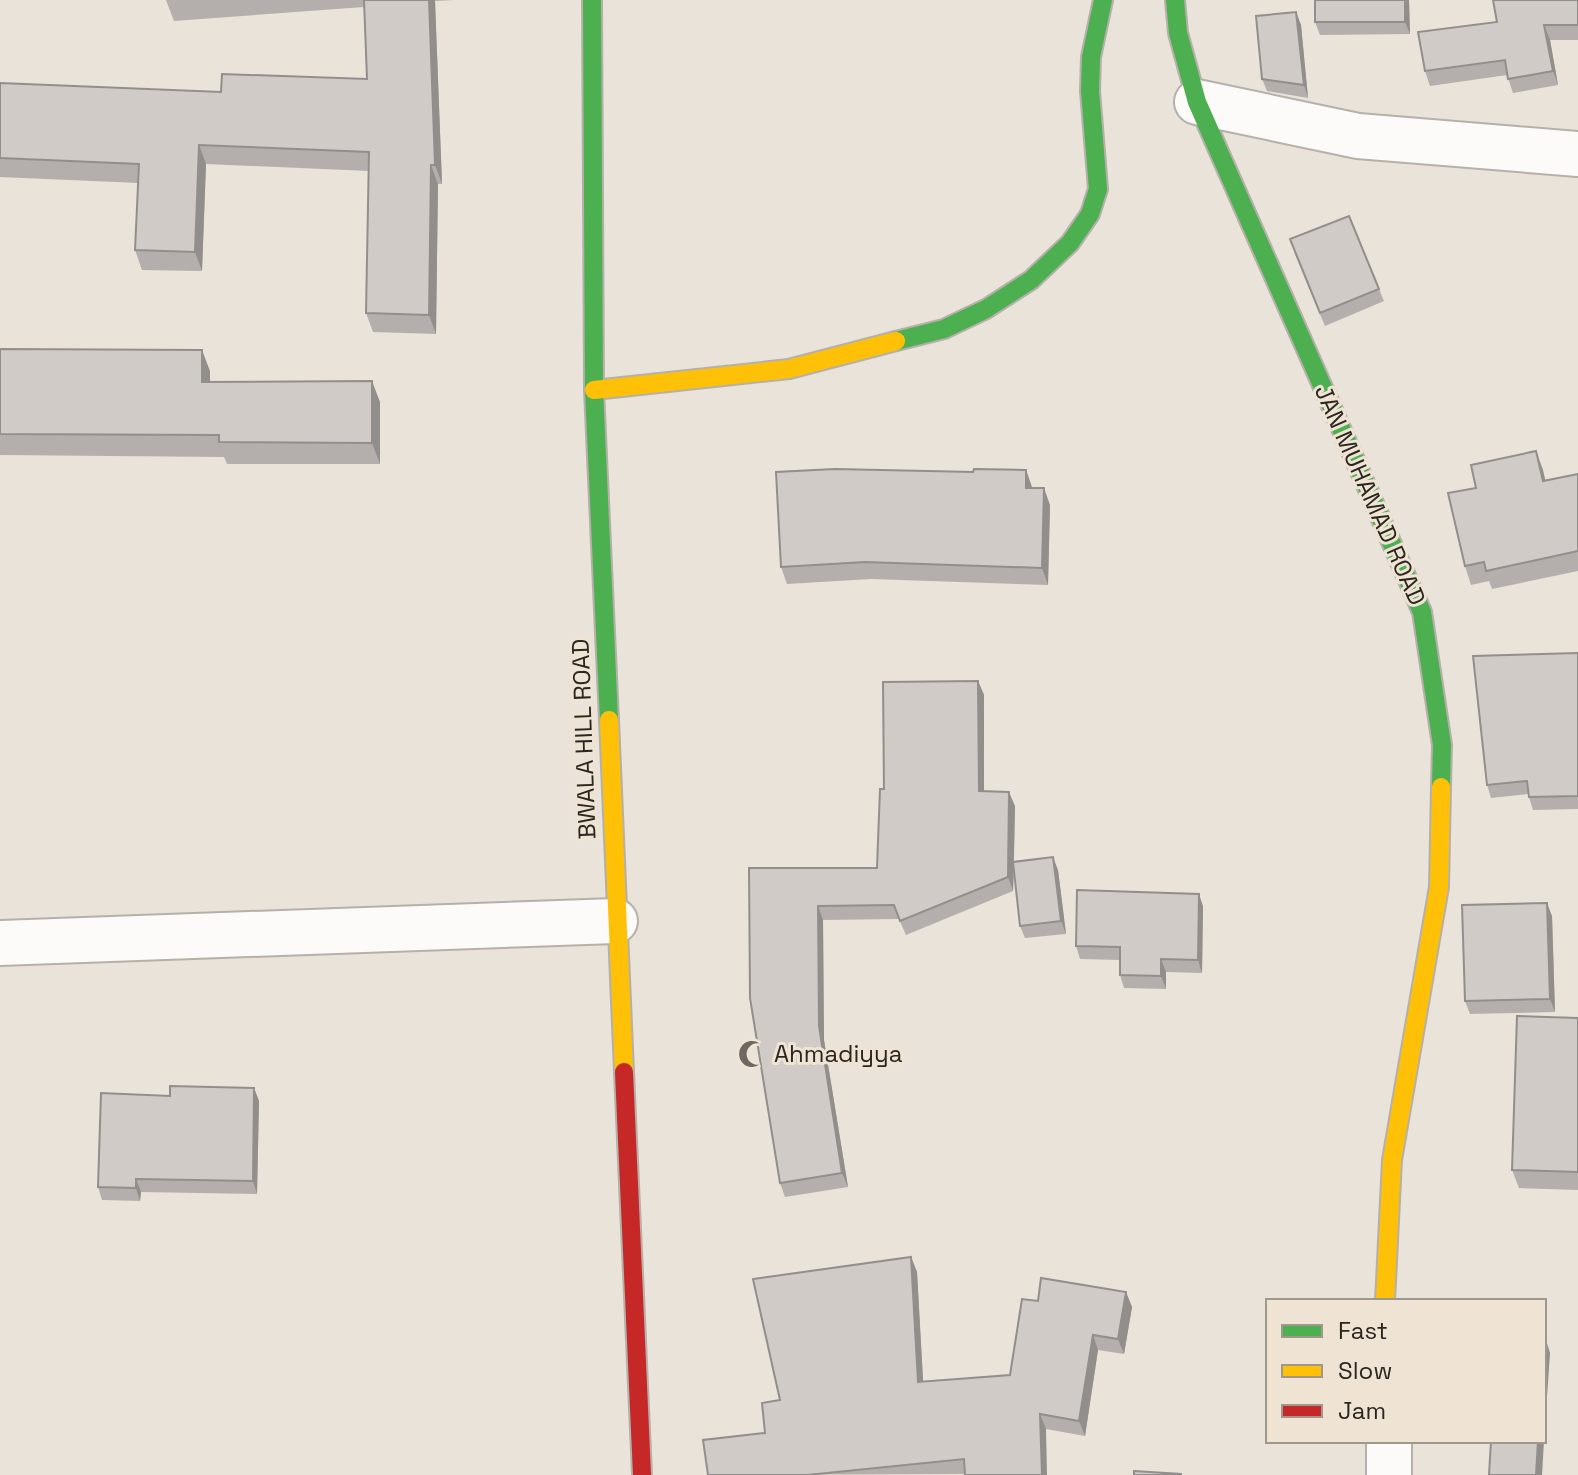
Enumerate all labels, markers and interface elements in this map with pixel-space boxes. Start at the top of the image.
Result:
street label: JAN MUHAMAD ROAD [1308,380,1433,610]
street label: BWALA HILL ROAD [565,638,602,840]
place label: Ahmadiyya [774,1038,903,1069]
mosque icon: Ahmadiyya [737,1039,767,1069]
legend [1266,1299,1546,1443]
text: Fast [1338,1315,1388,1346]
text: Slow [1338,1355,1392,1386]
text: Jam [1338,1395,1386,1426]

